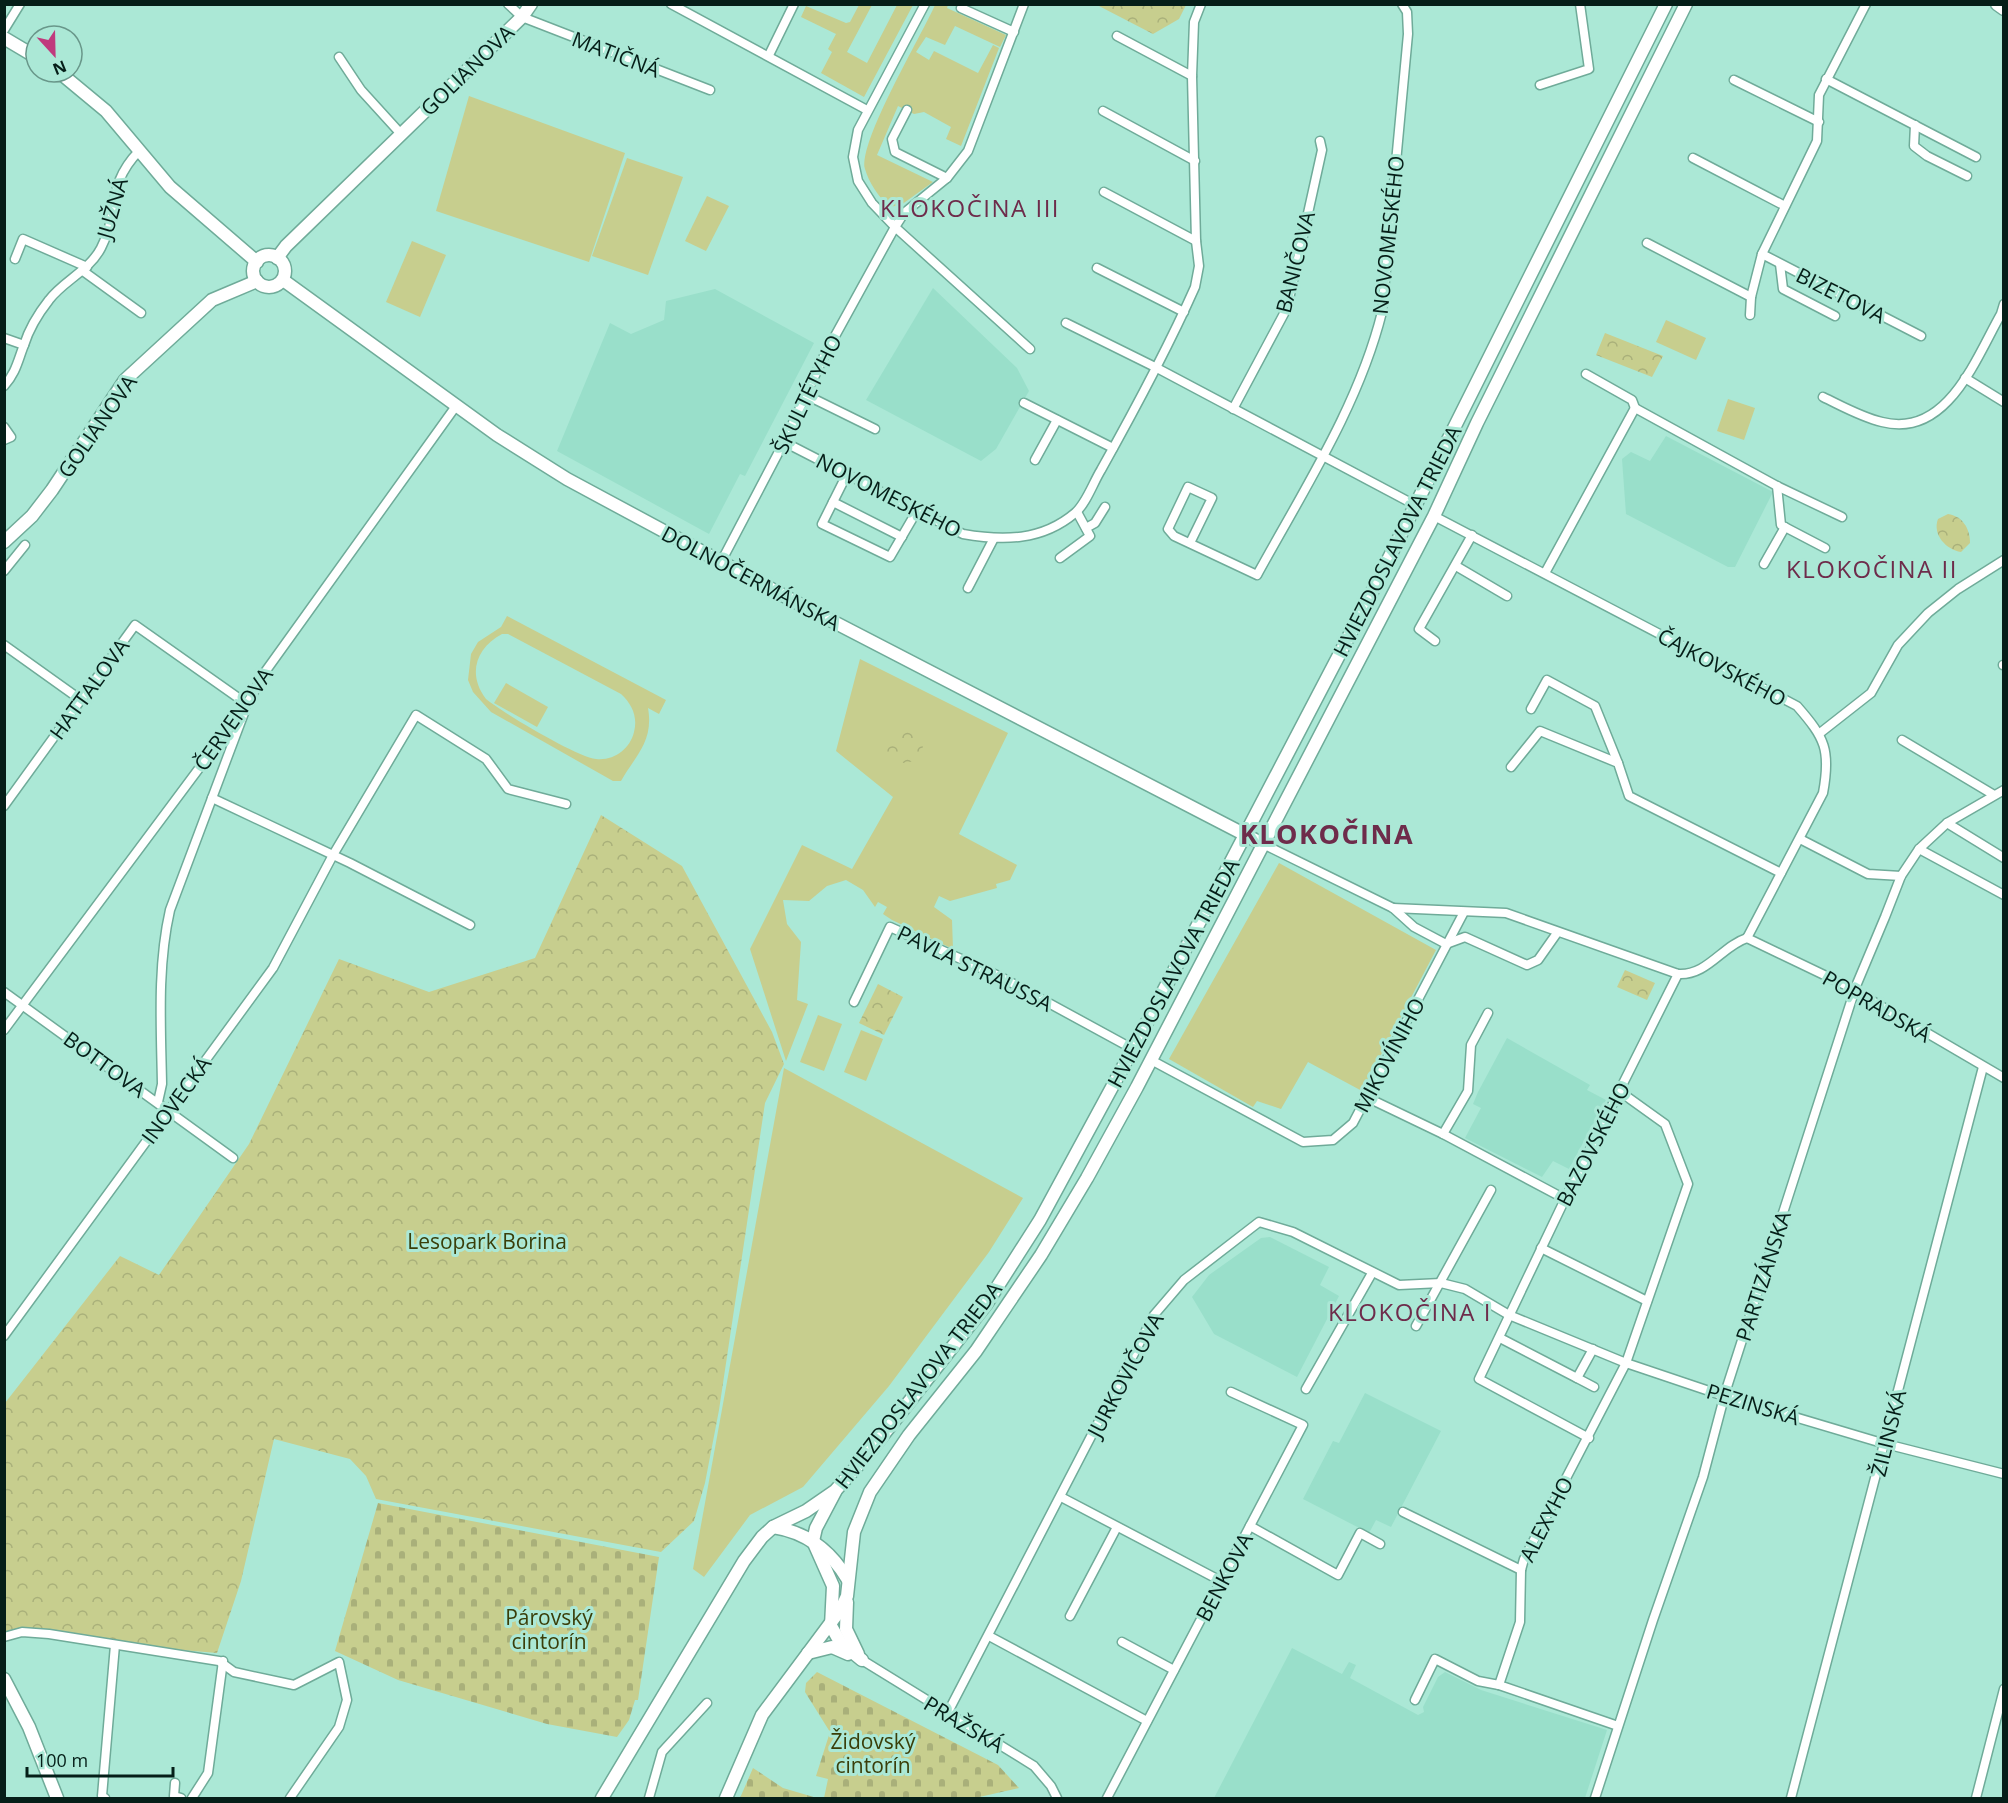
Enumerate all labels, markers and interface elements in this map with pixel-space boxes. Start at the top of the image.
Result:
street label: GOLIANOVA [414,18,520,122]
north arrow [24,24,84,84]
street label: MATIČNÁ [568,24,665,84]
text: N [49,55,70,81]
street label: NOVOMESKÉHO [1366,154,1410,316]
street label: JUŽNÁ [89,174,134,244]
district label: KLOKOČINA III [880,191,1060,224]
street label: BANIČOVA [1269,208,1321,316]
street label: BIZETOVA [1792,261,1891,330]
street label: ŠKULTÉTYHO [766,330,848,458]
street label: GOLIANOVA [51,368,143,483]
street label: HVIEZDOSLAVOVA TRIEDA [1327,420,1468,661]
street label: NOVOMESKÉHO [812,446,966,544]
street label: DOLNOČERMÁNSKA [657,519,846,637]
district label: KLOKOČINA II [1786,552,1958,585]
street label: ČAJKOVSKÉHO [1653,621,1791,713]
street label: HATTALOVA [43,632,136,745]
street label: ČERVENOVA [187,661,279,776]
district label: KLOKOČINA [1240,815,1414,852]
street label: HVIEZDOSLAVOVA TRIEDA [1101,853,1246,1092]
street label: PAVLA STRAUSSA [893,918,1058,1018]
street label: POPRADSKÁ [1818,964,1937,1049]
street label: MIKOVÍNIHO [1347,993,1431,1117]
street label: BOTTOVA [58,1025,152,1104]
street label: INOVECKÁ [135,1050,218,1149]
street label: BAZOVSKÉHO [1550,1077,1636,1211]
street label: PARTIZÁNSKA [1729,1207,1797,1345]
park label: Lesopark Borina [407,1227,567,1255]
street label: HVIEZDOSLAVOVA TRIEDA [828,1275,1008,1494]
district label: KLOKOČINA I [1328,1295,1492,1328]
street label: JURKOVIČOVA [1080,1307,1170,1444]
street label: PEZINSKÁ [1703,1377,1804,1432]
street label: ŽILINSKÁ [1864,1386,1912,1479]
street label: ALEXYHO [1513,1472,1579,1566]
street label: BENKOVA [1189,1527,1259,1626]
park label: Párovský cintorín [505,1603,593,1655]
street label: PRAŽSKÁ [919,1689,1010,1759]
park label: Židovský cintorín [831,1727,916,1779]
scale bar [27,1740,172,1778]
text: 100 m [36,1748,88,1772]

